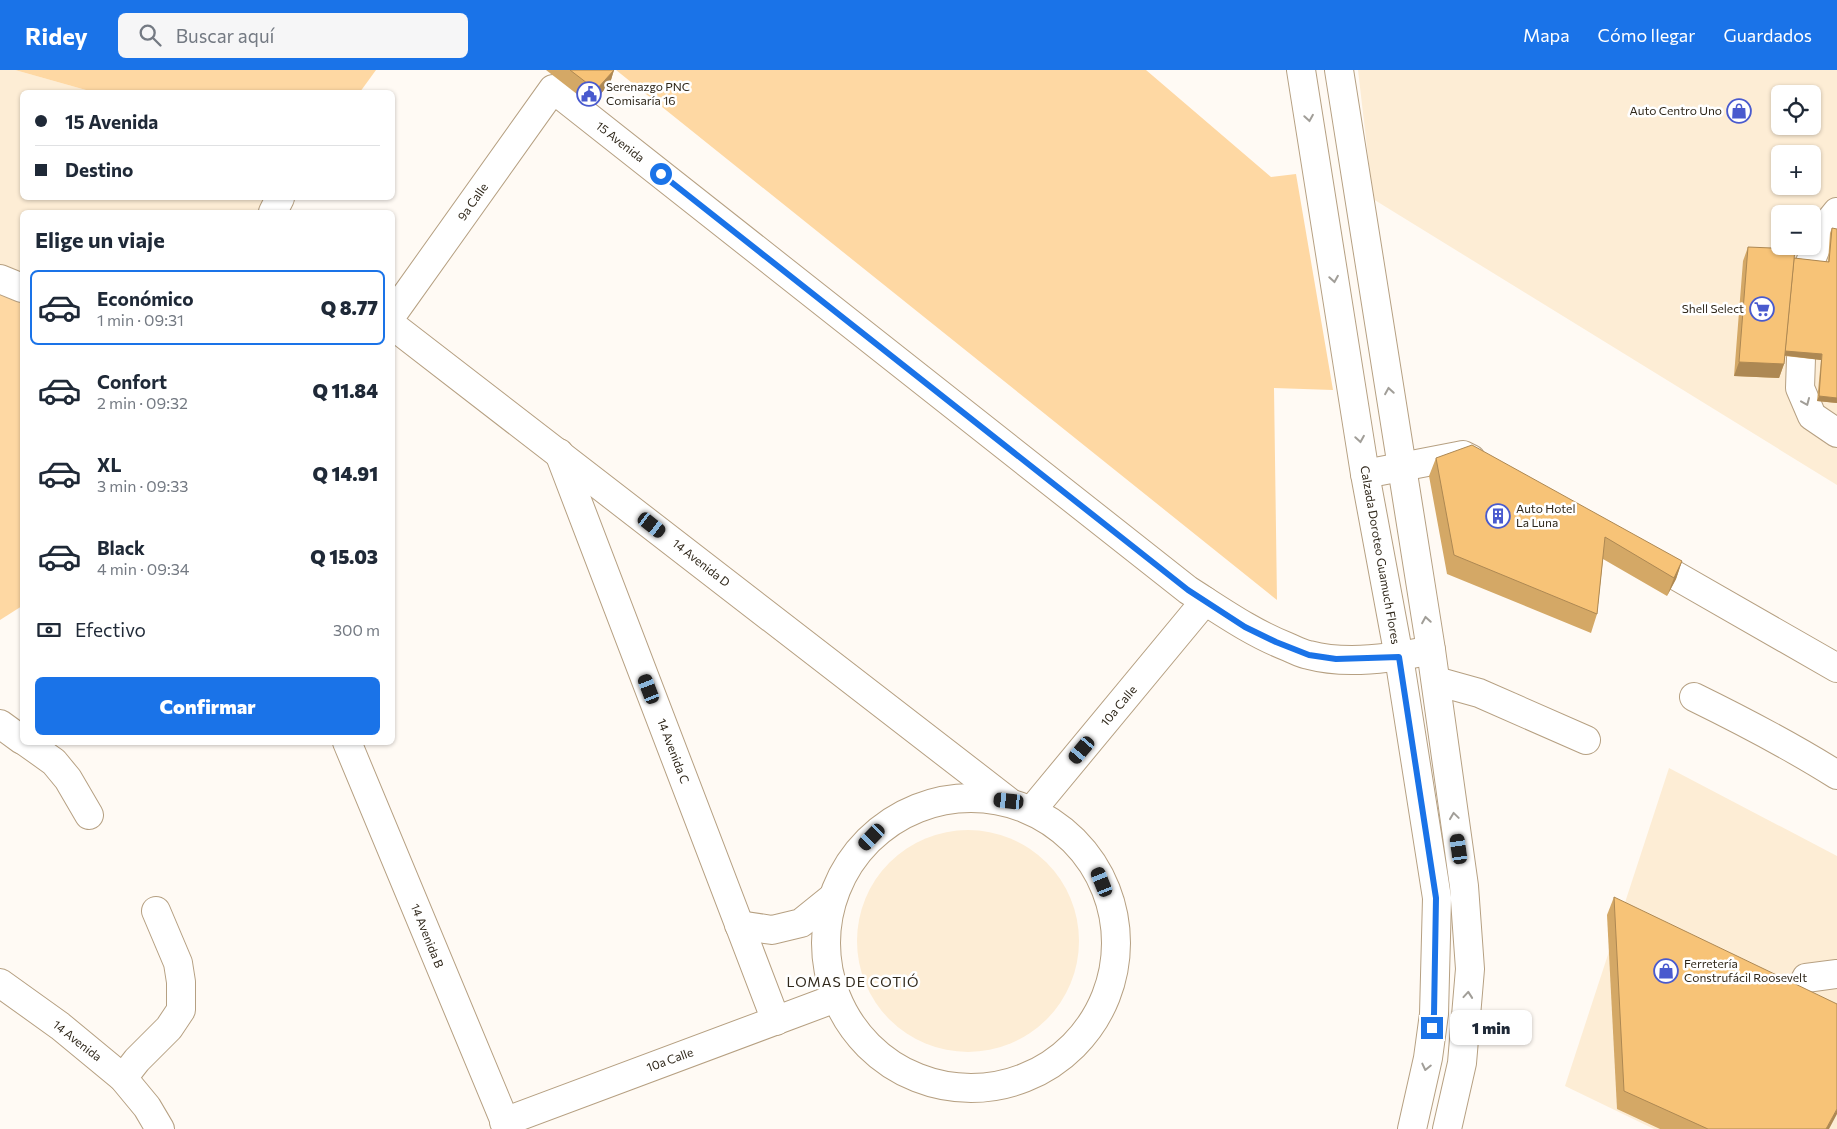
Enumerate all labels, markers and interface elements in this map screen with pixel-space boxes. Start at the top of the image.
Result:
search box [118,13,468,58]
text: Ridey [25,21,88,50]
icon: search [136,21,164,49]
text: Buscar aquí [176,24,274,47]
text: Mapa [1523,24,1570,46]
text: Cómo llegar [1598,24,1695,46]
text: Guardados [1723,24,1812,46]
place label: Serenazgo PNC Comisaría 16 [606,79,690,107]
public building icon: Serenazgo PNC Comisaría 16 [576,81,602,107]
map controls [1771,85,1821,255]
button: locate [1771,85,1821,135]
shop icon: Auto Centro Uno [1726,98,1752,124]
place label: Auto Centro Uno [1630,103,1722,117]
text: 15 Avenida [65,110,158,133]
one-way arrow [1303,114,1313,123]
street label: 15 Avenida [594,118,648,164]
button: + [1771,145,1821,195]
text: Destino [65,158,133,181]
route start [650,163,672,185]
street label: 9a Calle [454,180,490,223]
button: − [1771,205,1821,255]
text: Elige un viaje [35,226,165,253]
one-way arrow [1329,274,1339,283]
icon: car [37,285,82,330]
text: Económico [97,287,194,310]
text: Q 8.77 [321,296,378,319]
supermarket icon: Shell Select [1749,296,1775,322]
place label: Shell Select [1682,301,1744,315]
text: 1 min · 09:31 [97,310,184,329]
icon: car [37,368,82,413]
text: Confort [97,370,167,393]
text: Q 11.84 [312,379,378,402]
one-way arrow [1384,386,1395,394]
text: 2 min · 09:32 [97,393,188,412]
one-way arrow [1800,397,1811,406]
one-way arrow [1354,435,1364,444]
icon: car [37,451,82,496]
text: XL [97,453,122,476]
text: Q 14.91 [313,462,378,485]
street label: Calzada Doroteo Guamuch Flores [1358,464,1404,645]
text: 3 min · 09:33 [97,476,188,495]
place label: Auto Hotel La Luna [1516,501,1575,529]
building icon: Auto Hotel La Luna [1485,503,1511,529]
car [635,510,668,540]
icon: car [37,534,82,579]
street label: 14 Avenida D [670,535,733,589]
text: Black [97,536,145,559]
text: Q 15.03 [310,545,378,568]
text: 4 min · 09:34 [97,559,189,578]
icon: cash [35,616,63,644]
one-way arrow [1422,616,1432,624]
text: Efectivo [75,618,146,641]
text: 300 m [333,620,380,639]
car [636,672,661,706]
button: Confirmar [35,677,380,735]
street label: 10a Calle [1097,682,1139,728]
street label: 14 Avenida C [655,716,693,785]
car [1066,734,1097,766]
car [993,792,1024,810]
one-way arrow [1450,811,1460,820]
car [856,821,887,853]
car [1449,833,1468,865]
car [1089,865,1114,899]
street label: 14 Avenida B [409,902,447,970]
place label: Ferretería Construfácil Roosevelt [1684,956,1807,984]
shop icon: Ferretería Construfácil Roosevelt [1653,958,1679,984]
district label: LOMAS DE COTIÓ [786,973,920,990]
one-way arrow [1462,990,1473,998]
callout: 1 min [1450,1010,1532,1046]
street label: 14 Avenida [50,1017,105,1064]
route end [1421,1017,1443,1039]
text: 1 min [1472,1018,1510,1037]
street label: 10a Calle [644,1044,695,1074]
one-way arrow [1421,1063,1432,1072]

